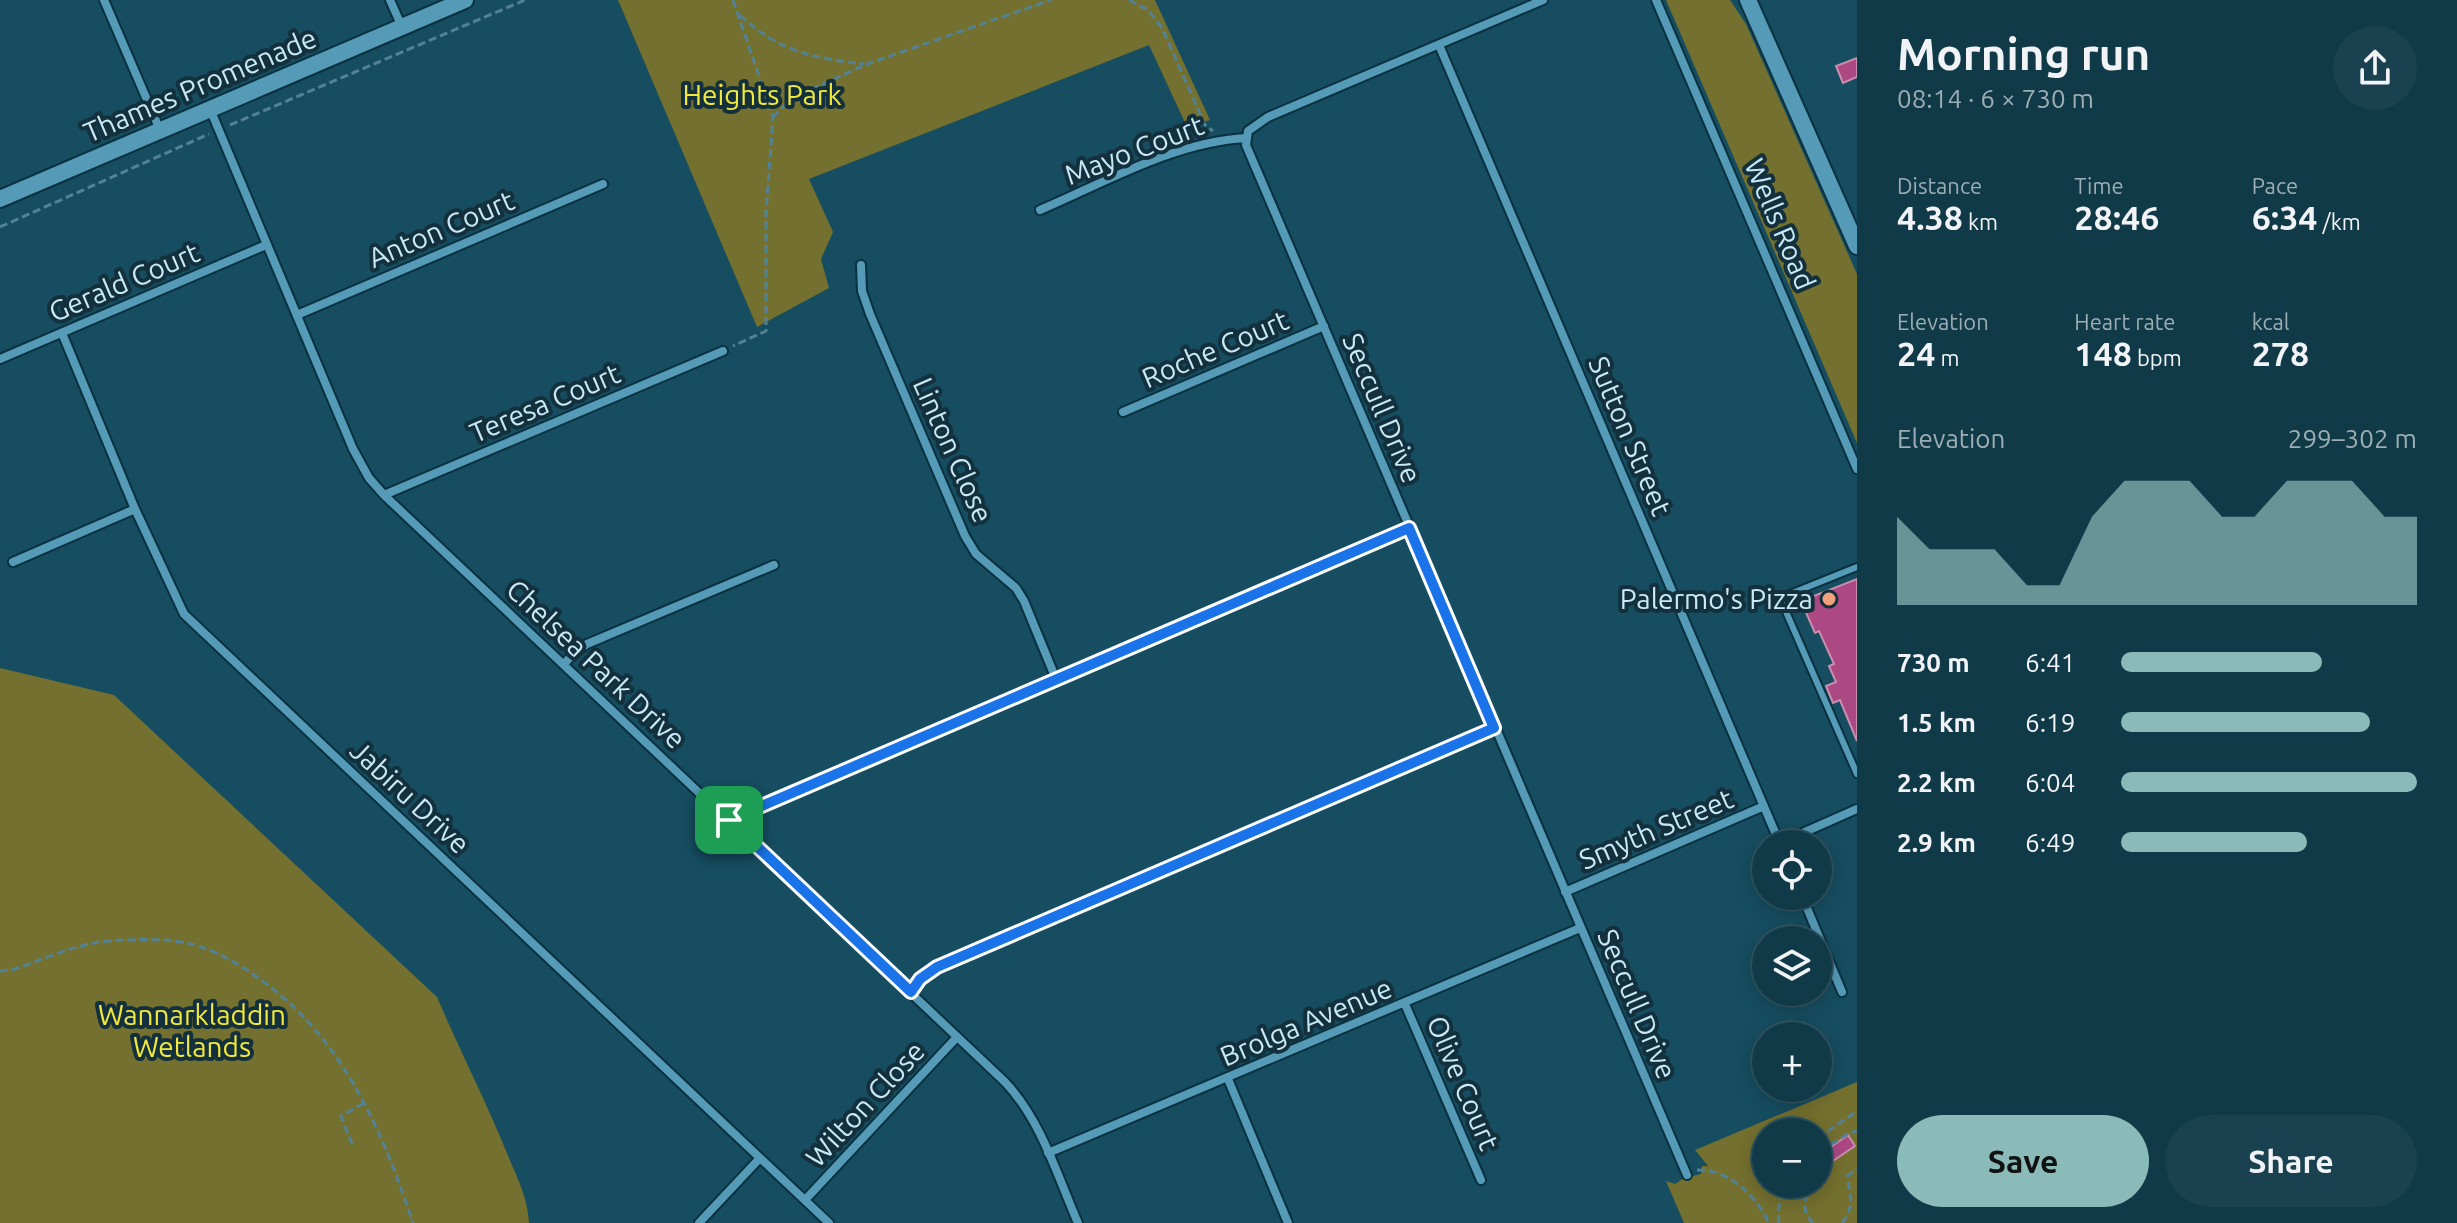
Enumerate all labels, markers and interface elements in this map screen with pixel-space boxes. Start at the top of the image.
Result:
street label: Thames Promenade [79,21,321,148]
button: share [2333,26,2417,110]
text: Morning run [1897,29,2150,78]
park label: Heights Park [682,79,842,110]
text: 08:14 · 6 × 730 m [1897,84,2094,113]
street label: Mayo Court [1060,109,1208,190]
street label: Wells Road [1739,154,1822,294]
text: Distance [1897,173,1982,198]
text: Time [2074,173,2124,198]
text: Pace [2252,173,2298,198]
street label: Anton Court [363,184,518,273]
text: 4.38 [1897,198,1963,236]
text: 28:46 [2074,198,2159,236]
text: 6:34 [2252,198,2318,236]
text: km [1963,209,1998,234]
text: /km [2318,209,2361,234]
street label: Gerald Court [44,236,204,327]
street label: Roche Court [1137,304,1293,393]
text: Elevation [1897,309,1989,334]
text: Heart rate [2074,309,2176,334]
text: kcal [2252,309,2290,334]
street label: Seccull Drive [1337,328,1428,487]
text: 24 [1897,334,1935,372]
text: 148 [2074,334,2132,372]
text: 278 [2252,334,2309,372]
text: m [1935,345,1959,370]
text: bpm [2132,345,2182,370]
street label: Sutton Street [1583,352,1678,520]
street label: Teresa Court [465,357,624,448]
street label: Linton Close [908,373,999,527]
text: Elevation [1897,424,2005,453]
text: 299–302 m [2288,424,2417,453]
street label: Chelsea Park Drive [501,573,692,754]
place label: Palermo's Pizza [1620,583,1813,614]
marker: Palermo's Pizza [1820,590,1838,608]
text: 730 m [1897,648,1970,677]
text: 6:41 [2025,648,2075,677]
text: 1.5 km [1897,708,1976,737]
text: 6:19 [2025,708,2075,737]
street label: Jabiru Drive [345,734,476,859]
text: 2.2 km [1897,768,1976,797]
text: 6:04 [2025,768,2075,797]
street label: Smyth Street [1574,782,1737,875]
pin [695,786,763,854]
icon: arrive [707,798,751,842]
text: 2.9 km [1897,828,1976,857]
text: 6:49 [2025,828,2075,857]
map controls [1752,830,1832,1198]
button: locate [1752,830,1832,910]
street label: Seccull Drive [1592,924,1683,1083]
button: layers [1752,926,1832,1006]
street label: Brolga Avenue [1215,971,1396,1072]
park label: Wannarkladdin Wetlands [98,999,286,1062]
street label: Olive Court [1421,1011,1506,1154]
button: + [1752,1022,1832,1102]
street label: Wilton Close [799,1035,930,1172]
button: Save [1897,1115,2149,1207]
button: Share [2165,1115,2417,1207]
button: − [1752,1118,1832,1198]

